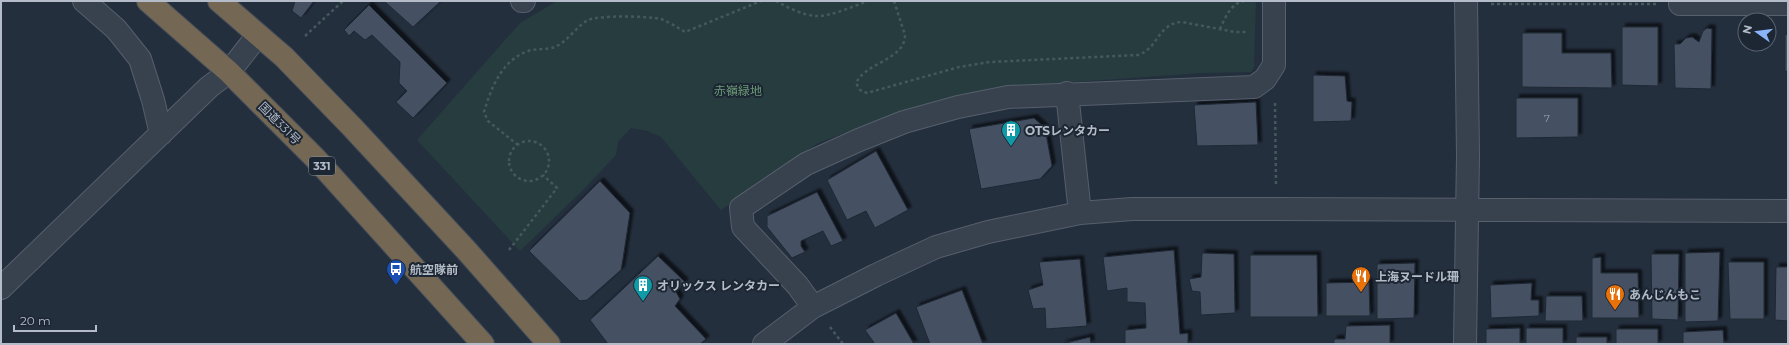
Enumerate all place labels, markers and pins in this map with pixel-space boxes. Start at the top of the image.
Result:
building icon: OTSレンタカー [1000,119,1022,147]
place label: OTSレンタカー [1025,123,1110,138]
bus stop icon: 航空隊前 [385,258,407,286]
place label: 航空隊前 [410,262,458,277]
restaurant icon: 上海ヌードル珊 [1350,265,1372,293]
place label: 上海ヌードル珊 [1375,269,1459,284]
building icon: オリックス レンタカー [632,274,654,302]
place label: オリックス レンタカー [657,278,780,293]
restaurant icon: あんじんもこ [1604,283,1626,311]
place label: あんじんもこ [1629,287,1701,302]

